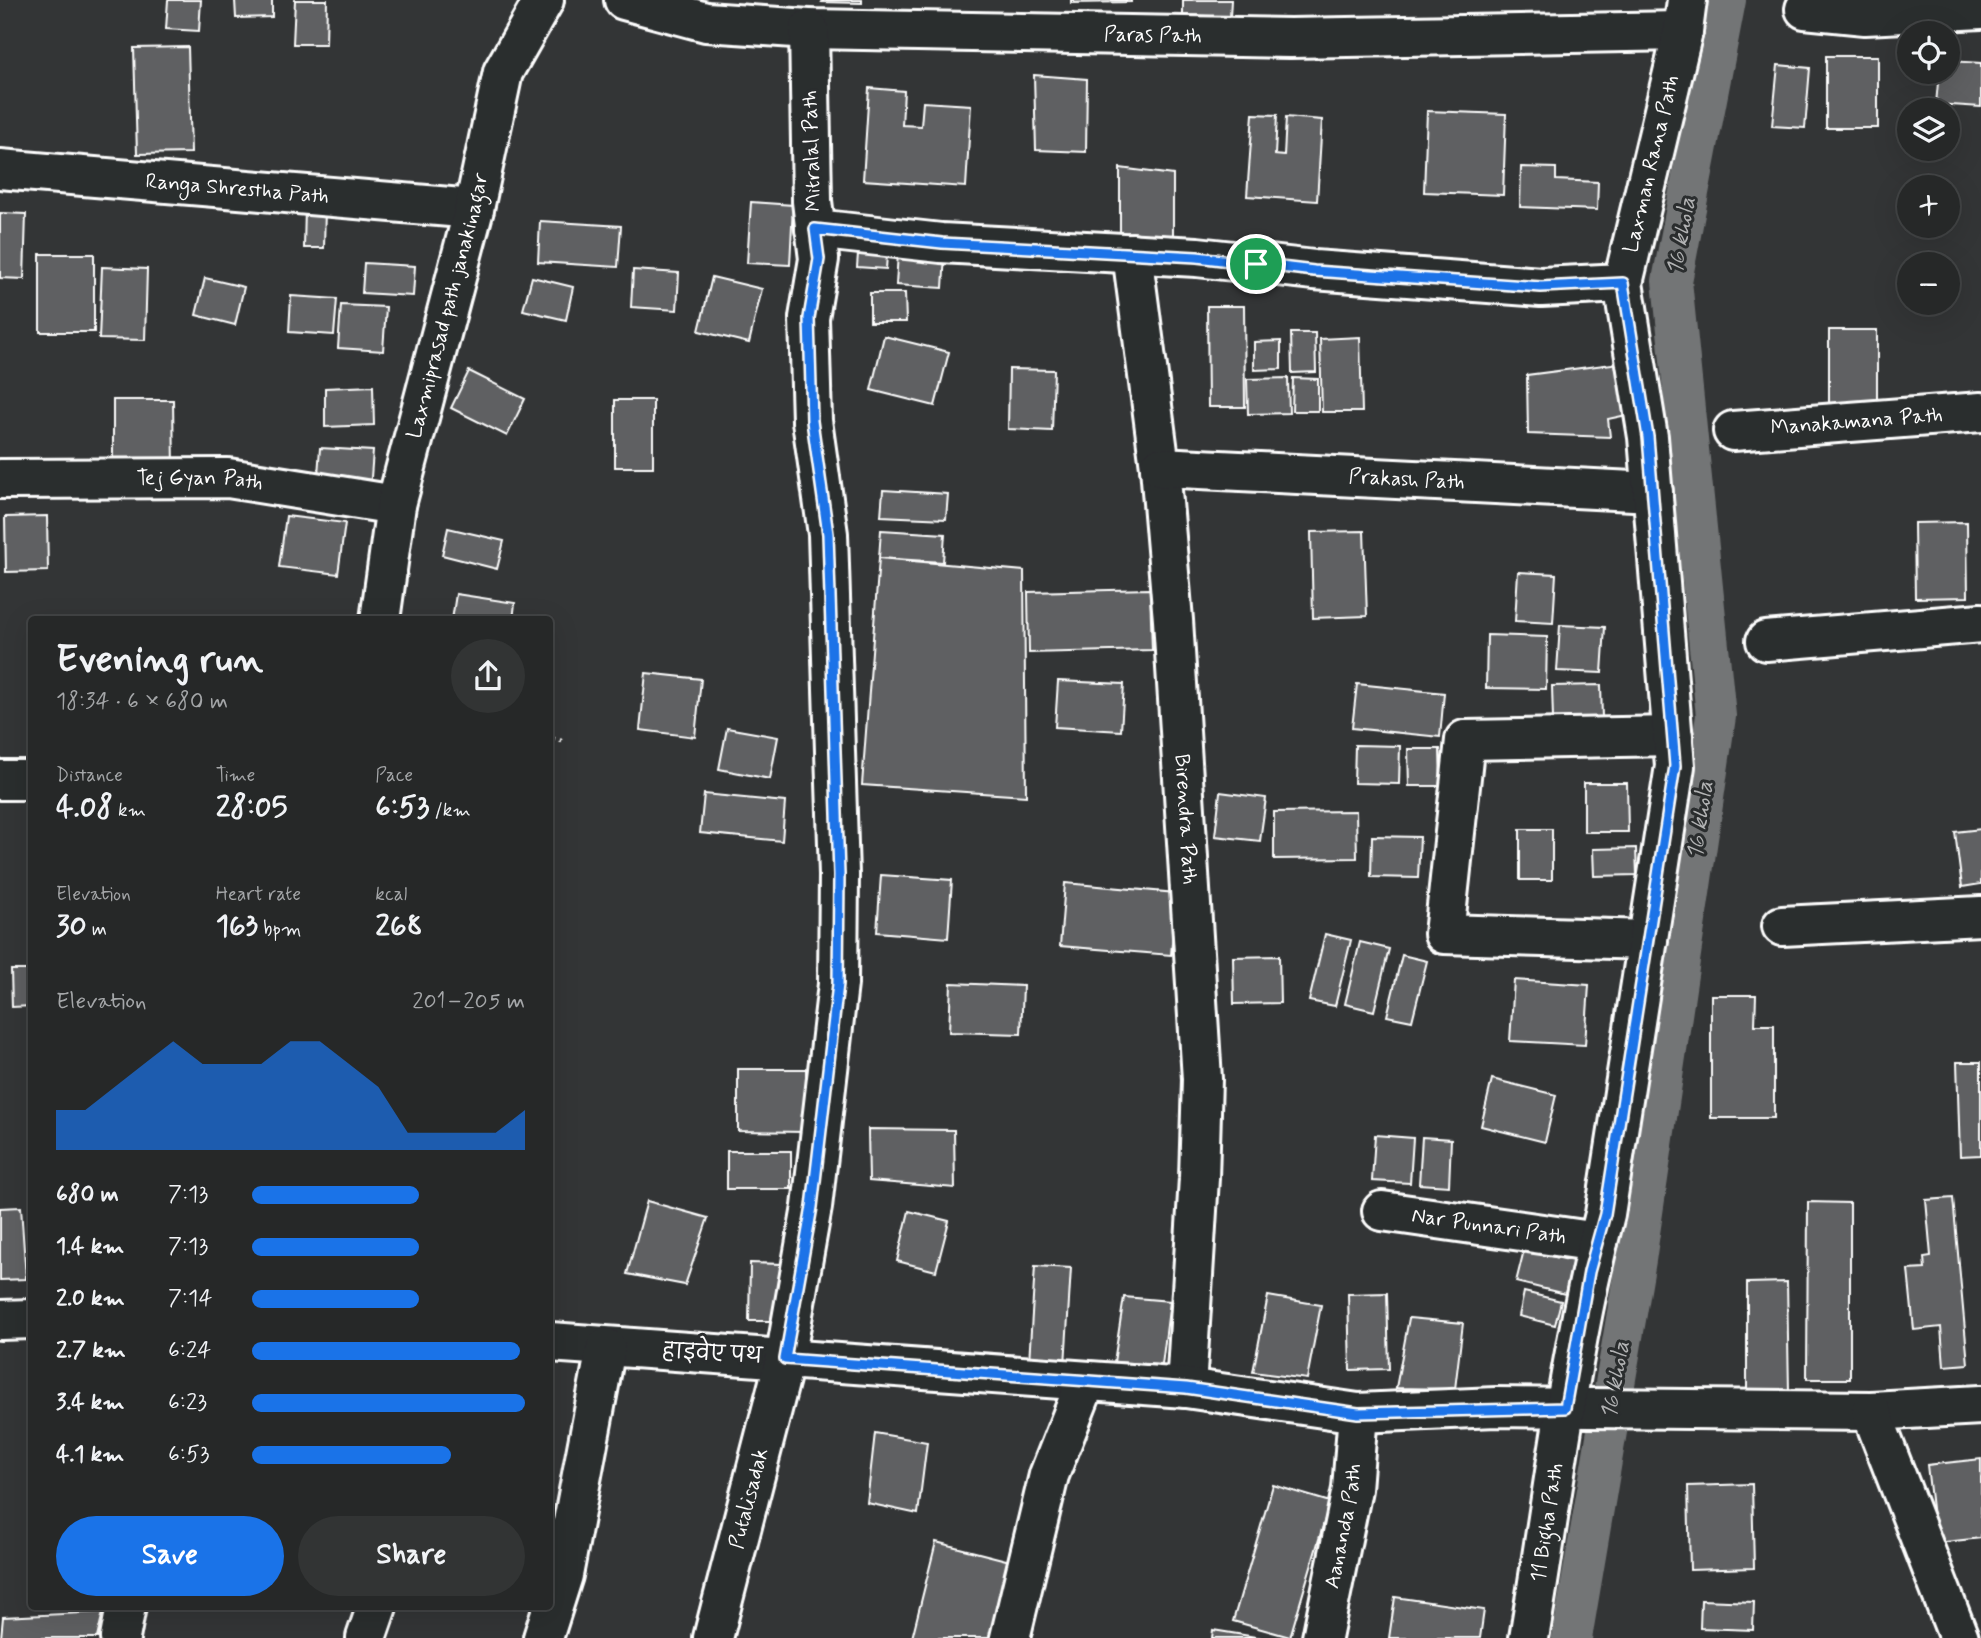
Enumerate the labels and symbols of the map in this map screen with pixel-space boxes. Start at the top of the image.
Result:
street label: Paras Path [1104,21,1202,50]
street label: Laxman Rana Path [1617,72,1686,256]
street label: Mitralal Path [796,90,828,212]
street label: Ranga Shrestha Path [144,167,330,211]
street label: Laxmiprasad path janakinagar [400,170,495,441]
water label: 16 khola [1660,195,1704,277]
pin [1226,234,1286,294]
street label: Manakamana Path [1770,401,1944,442]
street label: Tej Gyan Path [136,463,265,497]
street label: Prakash Path [1348,463,1466,496]
street label: Birendra Path [1167,753,1204,885]
water label: 16 khola [1681,779,1721,861]
street label: Nar Punnari Path [1410,1201,1568,1251]
street label: हाइवेए पथ [661,1334,764,1371]
water label: 16 khola [1594,1339,1638,1421]
street label: Putalisadak [723,1445,775,1552]
street label: 11 Bigha Path [1524,1461,1570,1584]
street label: Aananda Path [1318,1463,1368,1591]

